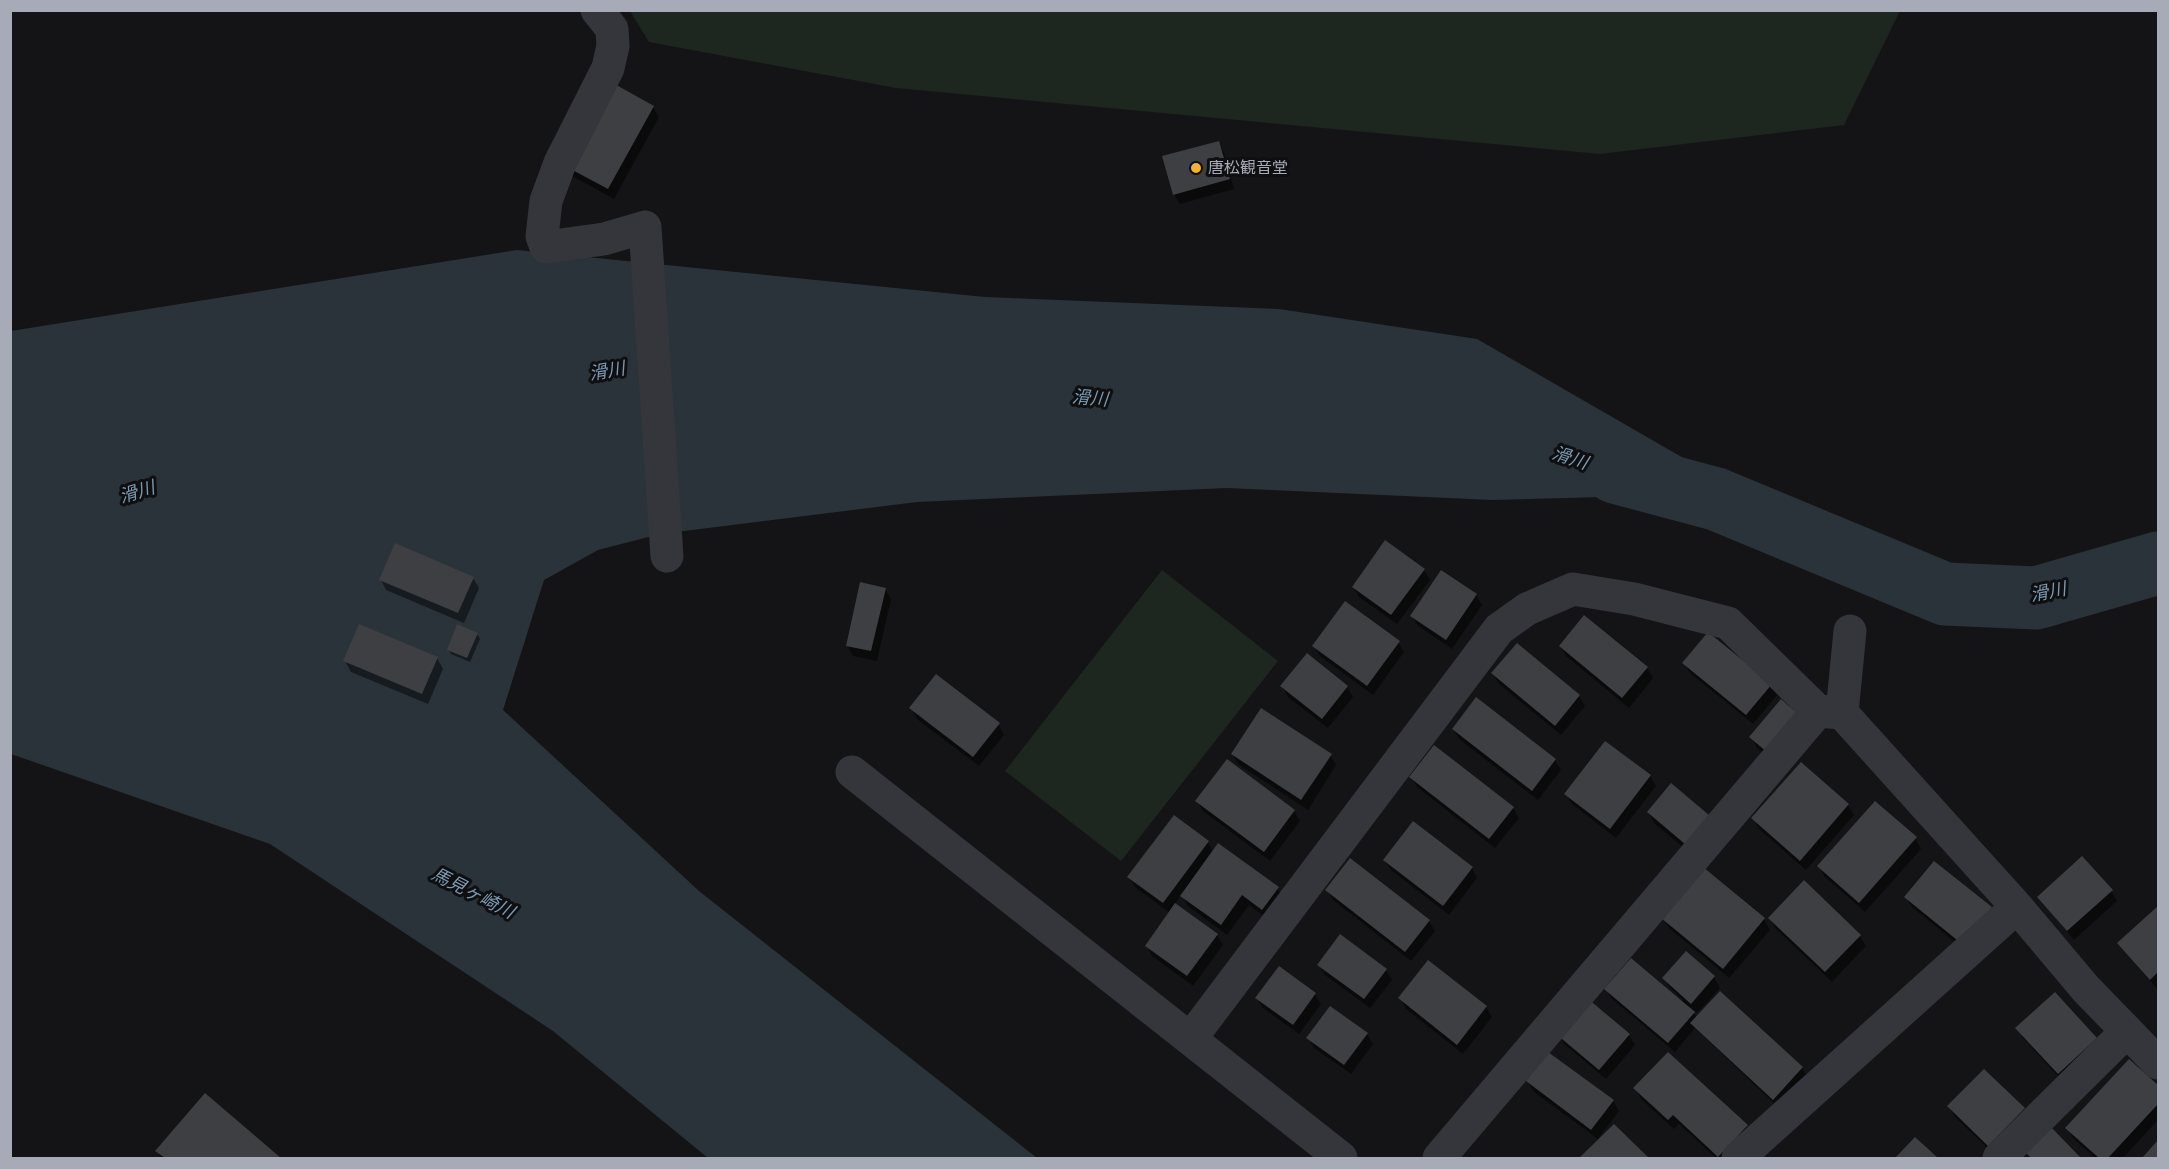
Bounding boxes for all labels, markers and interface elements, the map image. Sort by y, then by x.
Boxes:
place label: 唐松観音堂 [1208,158,1288,178]
marker: 唐松観音堂 [1189,161,1203,175]
water label: 滑川 [587,357,627,385]
water label: 滑川 [1071,386,1109,410]
water label: 滑川 [1550,442,1590,474]
water label: 滑川 [117,476,157,508]
water label: 滑川 [2028,578,2068,606]
water label: 馬見ヶ崎川 [428,863,518,923]

